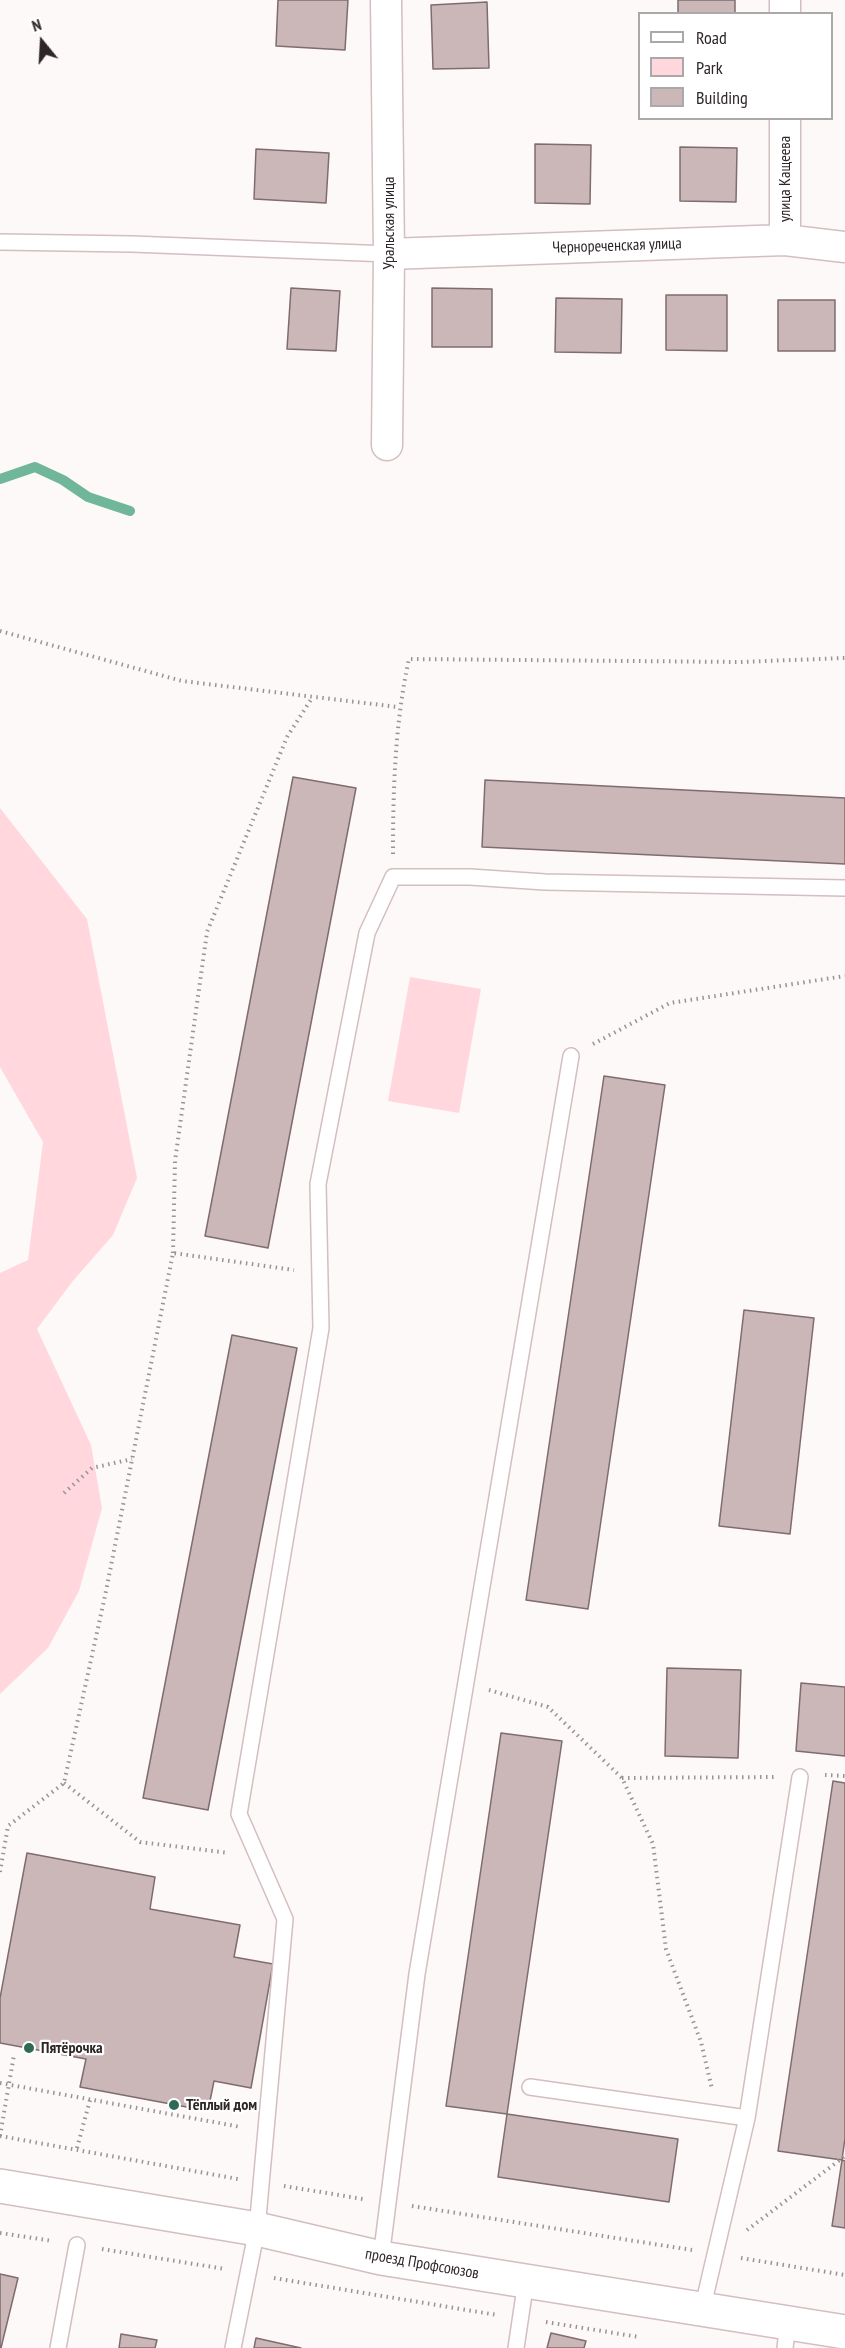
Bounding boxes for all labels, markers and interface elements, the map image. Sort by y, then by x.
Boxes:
north arrow [12,12,72,72]
legend [638,12,833,120]
text: N [29,14,44,36]
text: Road [696,26,727,49]
text: Park [696,56,723,79]
text: Building [696,86,748,109]
street label: улица Кащеева [775,136,795,222]
street label: Уральская улица [379,177,399,269]
street label: Чернореченская улица [552,234,682,258]
place label: Пятёрочка [41,2038,103,2058]
marker: Пятёрочка [22,2041,36,2055]
place label: Тёплый дом [186,2095,257,2115]
marker: Тёплый дом [167,2098,181,2112]
street label: проезд Профсоюзов [364,2245,480,2283]

